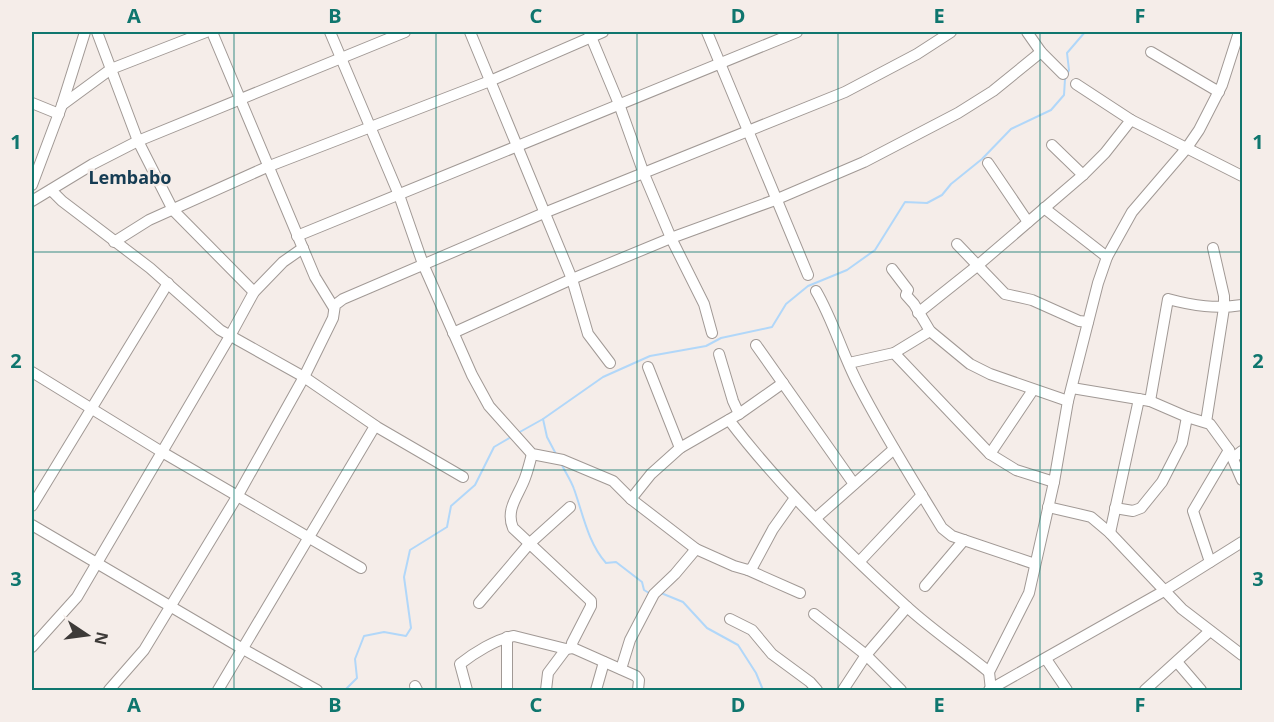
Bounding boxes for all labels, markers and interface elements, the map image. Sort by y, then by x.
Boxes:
text: A [127,2,141,29]
text: B [328,2,342,29]
text: C [530,2,543,29]
text: D [731,2,745,29]
text: E [933,2,945,29]
text: F [1135,2,1145,29]
text: 1 [10,128,22,155]
text: 1 [1252,128,1264,155]
district label: Lembabo [88,165,172,189]
text: 2 [10,347,22,374]
text: 2 [1252,347,1264,374]
text: 3 [10,565,22,592]
text: 3 [1252,565,1264,592]
north arrow [57,605,117,665]
text: N [89,630,114,647]
text: A [127,691,141,718]
text: B [328,691,342,718]
text: C [530,691,543,718]
text: D [731,691,745,718]
text: E [933,691,945,718]
text: F [1135,691,1145,718]

